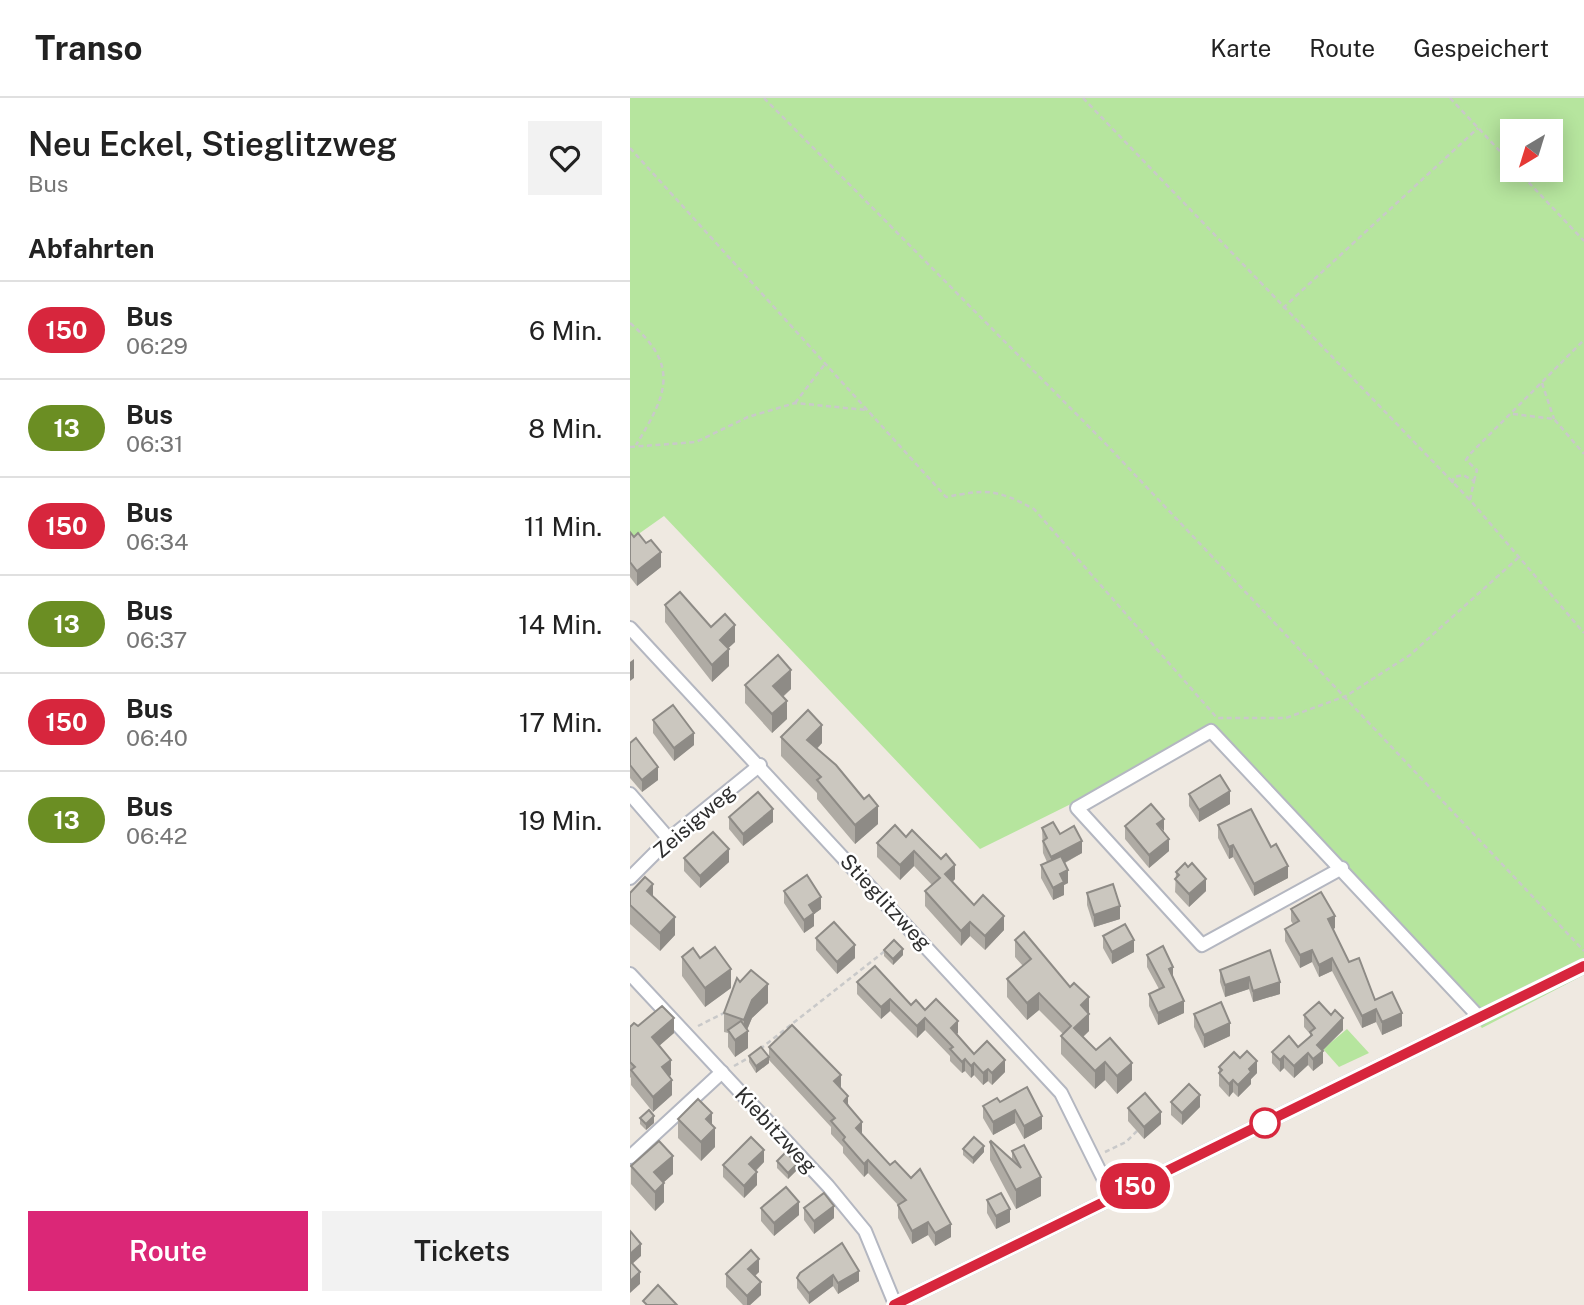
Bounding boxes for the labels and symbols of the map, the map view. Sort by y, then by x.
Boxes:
north arrow [1500,119,1563,182]
street label: Zeisigweg [648,779,740,863]
street label: Stieglitzweg [835,849,937,955]
street label: Kiebitzweg [730,1082,822,1178]
unlabelled marker [1250,1108,1280,1138]
line badge: 150 [1095,1163,1175,1209]

